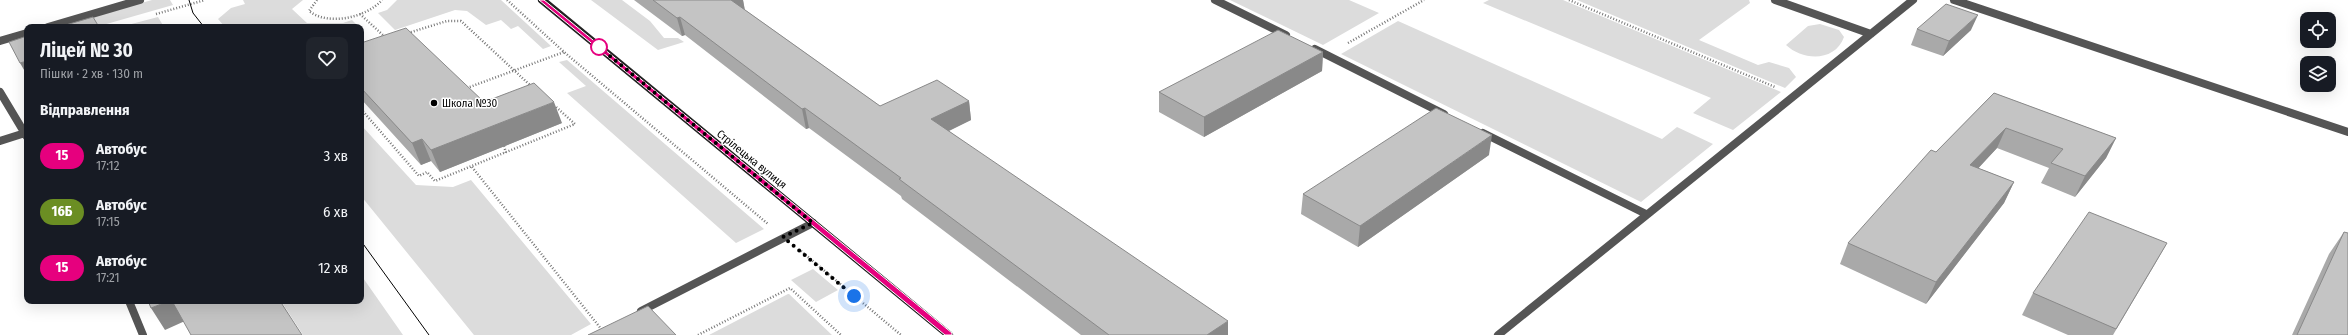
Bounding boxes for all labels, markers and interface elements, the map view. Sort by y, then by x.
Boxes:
map controls [2300,12,2336,92]
button: locate [2300,12,2336,48]
button: heart [306,37,348,79]
unlabelled marker [590,38,608,56]
text: Ліцей № 30 [40,39,133,62]
button: layers [2300,56,2336,92]
text: Пішки · 2 хв · 130 m [40,66,143,81]
place label: Школа №30 [442,97,497,110]
marker: Школа №30 [429,98,439,108]
text: Відправлення [40,101,130,119]
street label: Стрілецька вулиця [714,127,789,192]
text: Автобус [96,140,147,158]
text: 15 [56,147,68,164]
text: 3 хв [324,147,348,165]
text: 17:12 [96,158,119,173]
text: Автобус [96,196,147,214]
text: 16Б [52,203,72,220]
text: 6 хв [323,203,348,221]
text: 17:15 [96,214,120,229]
text: Автобус [96,252,147,270]
text: 15 [56,259,68,276]
text: 12 хв [318,259,348,277]
text: 17:21 [96,270,120,285]
your location [844,286,864,306]

